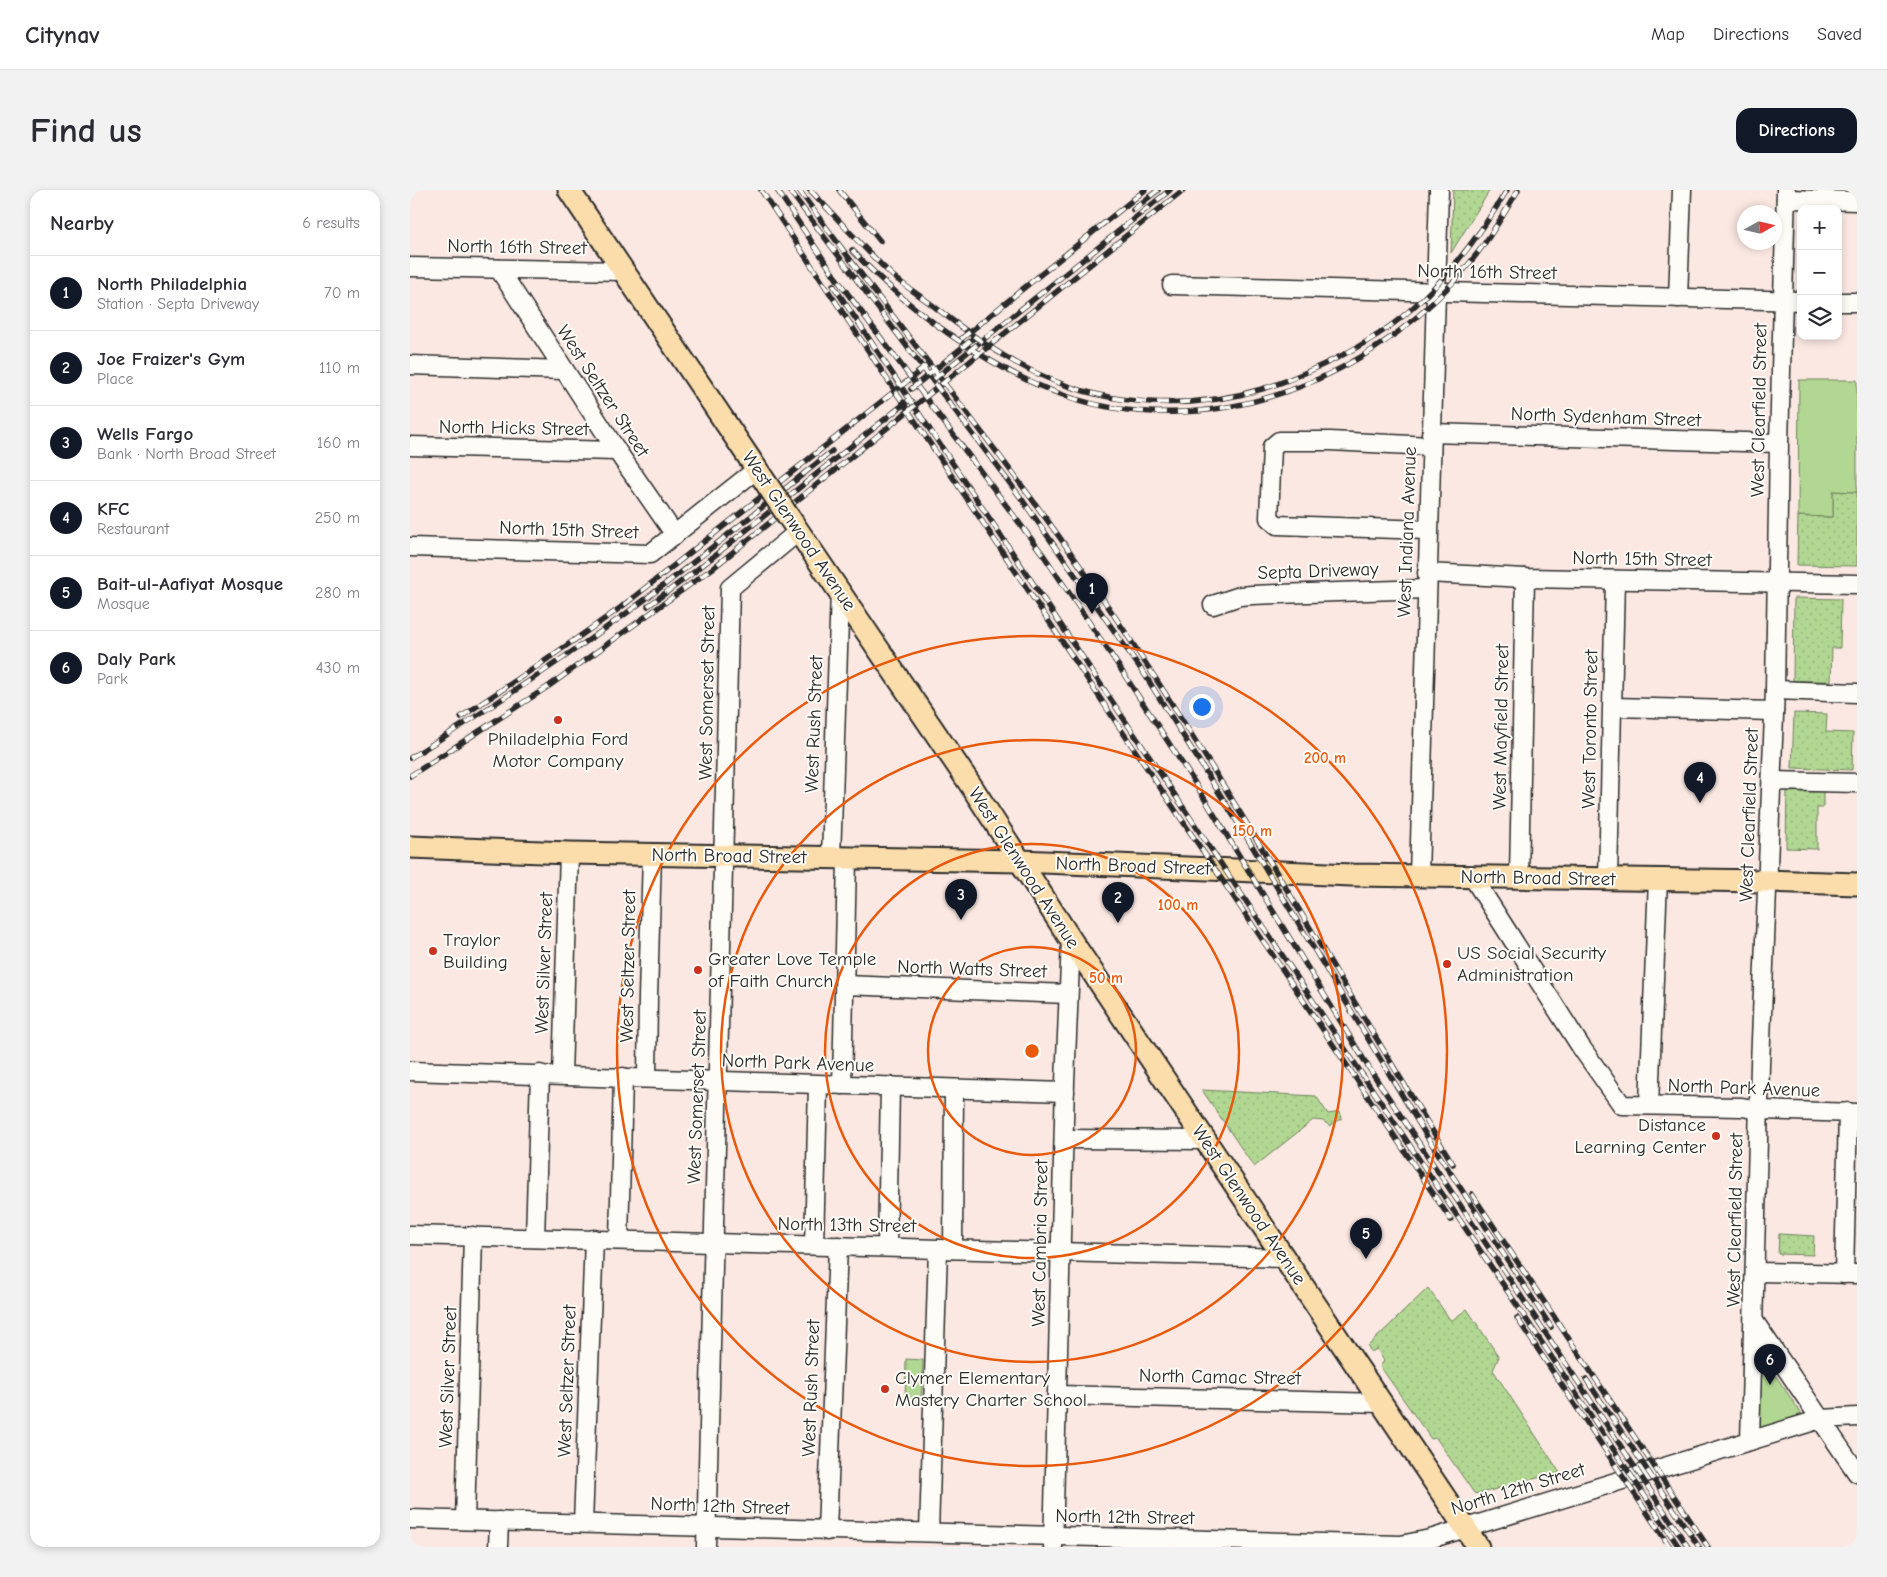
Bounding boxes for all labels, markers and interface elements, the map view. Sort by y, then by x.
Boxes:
text: Citynav [25,21,100,49]
text: Map [1651,24,1685,45]
text: Directions [1713,24,1789,45]
text: Saved [1817,24,1862,45]
button: Directions [1736,108,1857,153]
text: Find us [30,110,142,151]
north arrow [1737,205,1782,250]
map controls [1797,205,1842,340]
button: + [1797,205,1842,250]
text: Nearby [50,211,114,235]
text: 6 results [302,214,360,232]
street label: North 16th Street [447,235,587,259]
button: − [1797,250,1842,295]
street label: North 16th Street [1417,260,1557,284]
text: North Philadelphia [97,273,247,295]
text: 1 [63,284,69,302]
text: 70 m [324,284,360,302]
text: Station · Septa Driveway [97,295,259,313]
button: layers [1797,295,1842,340]
street label: West Seltzer Street [552,321,654,462]
street label: West Clearfield Street [1746,322,1772,497]
text: Joe Fraizer's Gym [97,348,245,370]
text: 2 [62,359,70,377]
text: 110 m [319,359,360,377]
text: Place [97,370,133,388]
street label: North Sydenham Street [1510,403,1702,431]
street label: North Hicks Street [439,416,590,440]
text: Wells Fargo [97,423,193,445]
text: 3 [62,434,70,452]
text: 160 m [317,434,360,452]
text: Bank · North Broad Street [97,445,276,463]
street label: West Indiana Avenue [1393,446,1421,618]
street label: West Glenwood Avenue [737,447,861,615]
text: KFC [97,498,129,520]
text: 4 [62,509,70,527]
text: 250 m [315,509,360,527]
street label: North 15th Street [499,517,640,543]
text: Restaurant [97,520,169,538]
street label: North 15th Street [1572,547,1712,571]
street label: Septa Driveway [1257,558,1379,584]
text: Bait-ul-Aafiyat Mosque [97,573,283,595]
pin: 1 [1076,573,1108,614]
text: 5 [62,584,70,602]
text: 280 m [315,584,360,602]
text: Mosque [97,595,150,613]
street label: West Somerset Street [694,605,720,780]
street label: West Mayfield Street [1489,643,1513,810]
text: Daly Park [97,648,176,670]
street label: West Toronto Street [1578,649,1602,809]
street label: West Rush Street [801,654,827,793]
text: 6 [62,659,70,677]
text: 430 m [316,659,360,677]
text: Park [97,670,128,688]
your location [1189,694,1215,720]
marker: Philadelphia Ford Motor Company [552,714,564,726]
street label: West Clearfield Street [1735,727,1763,903]
place label: Philadelphia Ford Motor Company [488,728,628,772]
text: 200 m [1304,749,1346,767]
pin: 4 [1684,762,1716,803]
street label: West Glenwood Avenue [964,783,1084,953]
text: 150 m [1232,822,1272,840]
street label: North Broad Street [651,844,807,868]
street label: North Broad Street [1055,852,1211,880]
street label: North Broad Street [1460,866,1616,890]
pin: 3 [945,879,977,920]
pin: 2 [1102,882,1134,923]
street label: West Seltzer Street [616,889,640,1043]
street label: West Silver Street [531,891,557,1034]
text: 100 m [1158,896,1198,914]
place label: Traylor Building [443,929,508,973]
place label: US Social Security Administration [1457,942,1606,986]
marker: Traylor Building [427,945,439,957]
place label: Greater Love Temple of Faith Church [708,948,876,992]
street label: North Watts Street [897,955,1048,983]
marker: US Social Security Administration [1441,958,1453,970]
marker: Greater Love Temple of Faith Church [692,964,704,976]
text: 50 m [1089,969,1123,987]
street label: West Somerset Street [683,1009,711,1185]
centre of rings [1023,1042,1041,1060]
street label: North Park Avenue [721,1049,875,1077]
street label: North Park Avenue [1667,1074,1821,1102]
place label: Distance Learning Center [1575,1114,1706,1158]
street label: West Glenwood Avenue [1187,1121,1311,1289]
marker: Distance Learning Center [1710,1130,1722,1142]
street label: West Clearfield Street [1722,1132,1748,1307]
street label: West Cambria Street [1028,1159,1052,1327]
street label: North 13th Street [777,1213,917,1237]
pin: 5 [1350,1218,1382,1259]
street label: West Seltzer Street [553,1304,581,1458]
street label: West Silver Street [435,1305,461,1448]
street label: West Rush Street [798,1318,824,1457]
pin: 6 [1754,1344,1786,1385]
street label: North Camac Street [1139,1365,1302,1389]
place label: Clymer Elementary Mastery Charter School [895,1367,1087,1411]
marker: Clymer Elementary Mastery Charter School [879,1383,891,1395]
street label: North 12th Street [1448,1458,1588,1520]
street label: North 12th Street [650,1493,790,1519]
street label: North 12th Street [1055,1505,1195,1529]

